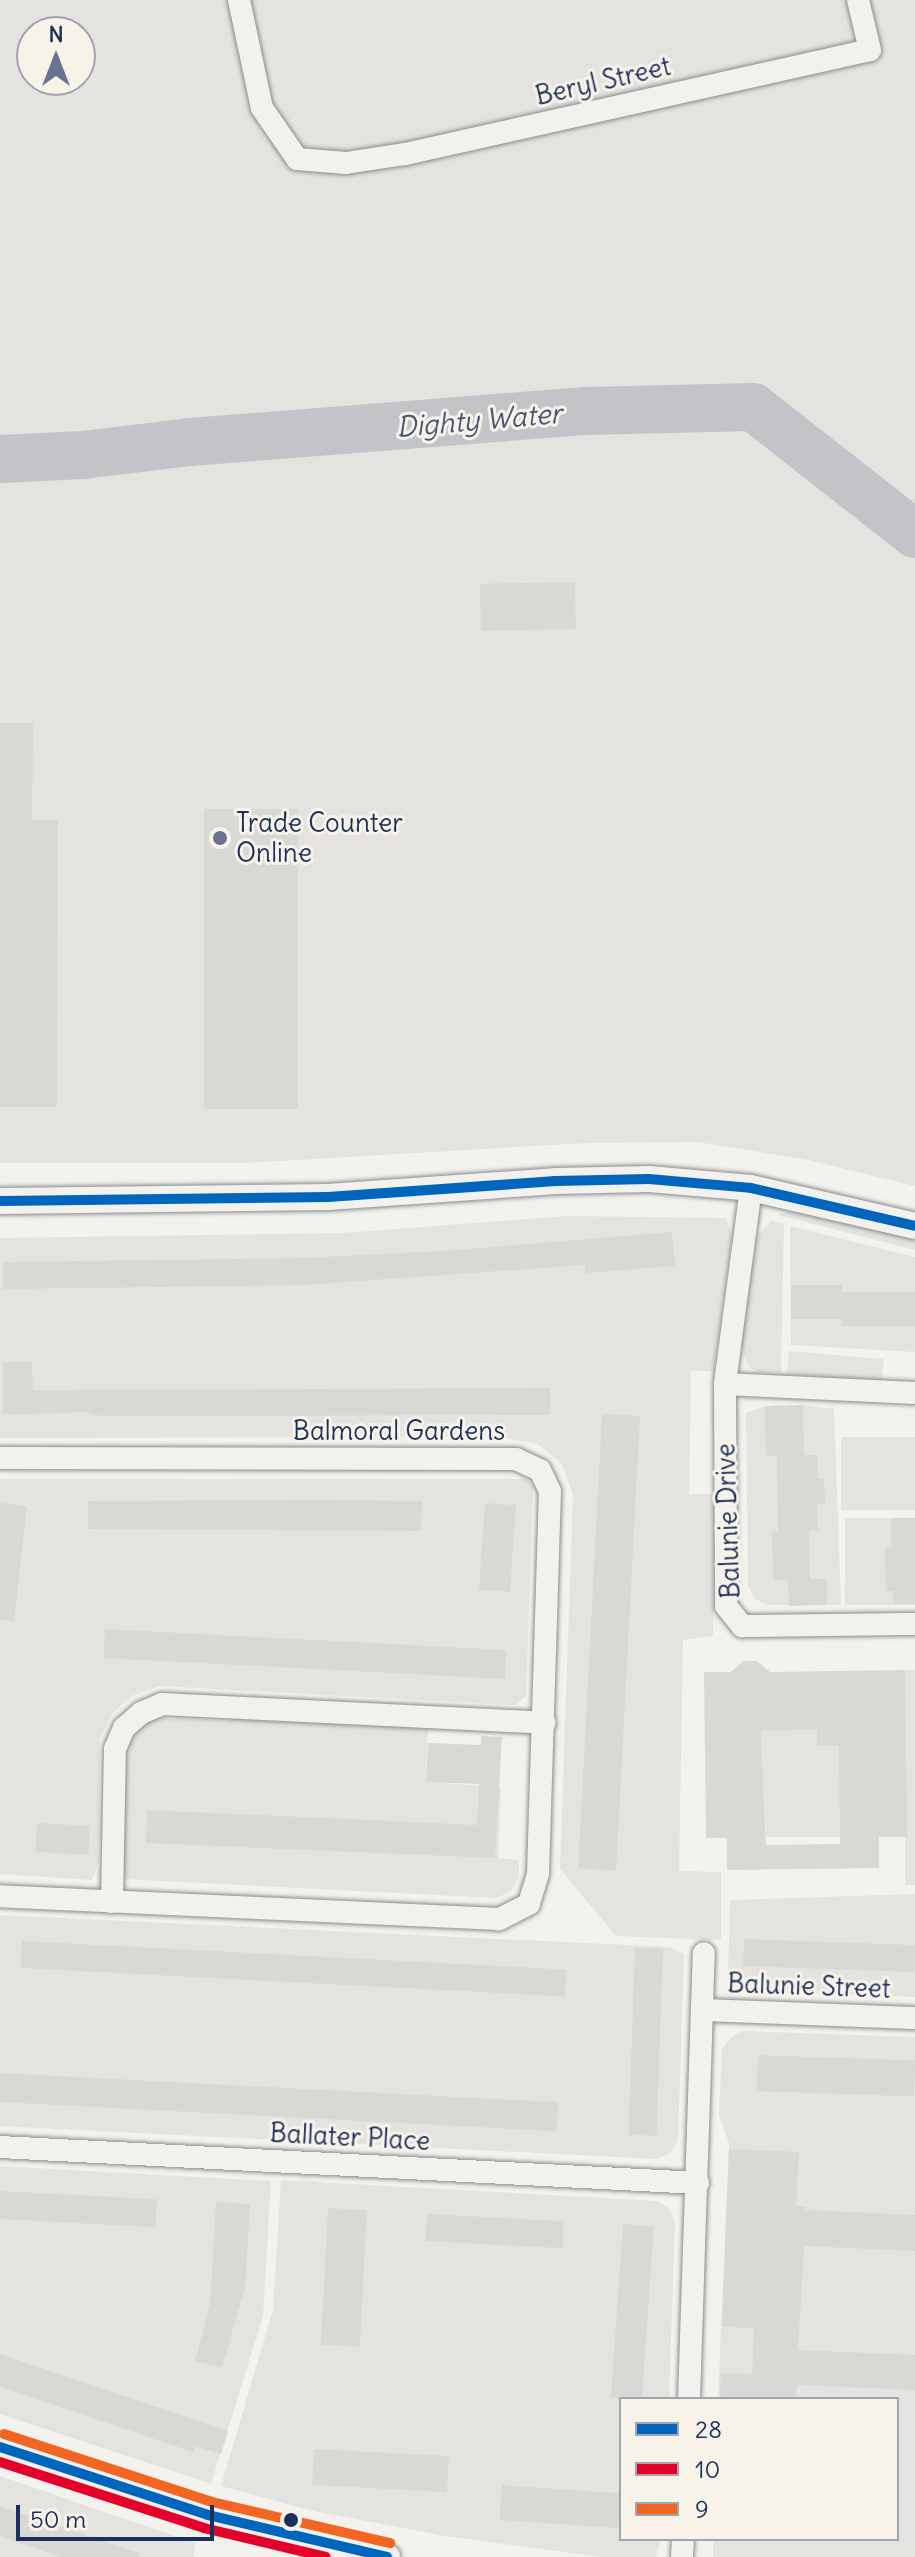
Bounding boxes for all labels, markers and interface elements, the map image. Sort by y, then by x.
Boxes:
north arrow [16,16,96,96]
text: N [48,20,64,48]
street label: Beryl Street [532,50,674,112]
water label: Dighty Water [395,396,563,444]
place label: Trade Counter Online [236,807,403,868]
marker: Trade Counter Online [211,829,229,847]
street label: Balmoral Gardens [293,1415,505,1447]
street label: Balunie Drive [710,1443,746,1599]
street label: Balunie Street [727,1968,891,2004]
street label: Ballater Place [269,2117,431,2157]
legend [619,2397,899,2541]
text: 28 [695,2414,722,2444]
text: 10 [695,2454,720,2484]
scale bar [20,2489,218,2539]
text: 9 [695,2494,709,2524]
text: 50 m [30,2504,86,2534]
unlabelled marker [283,2512,299,2528]

